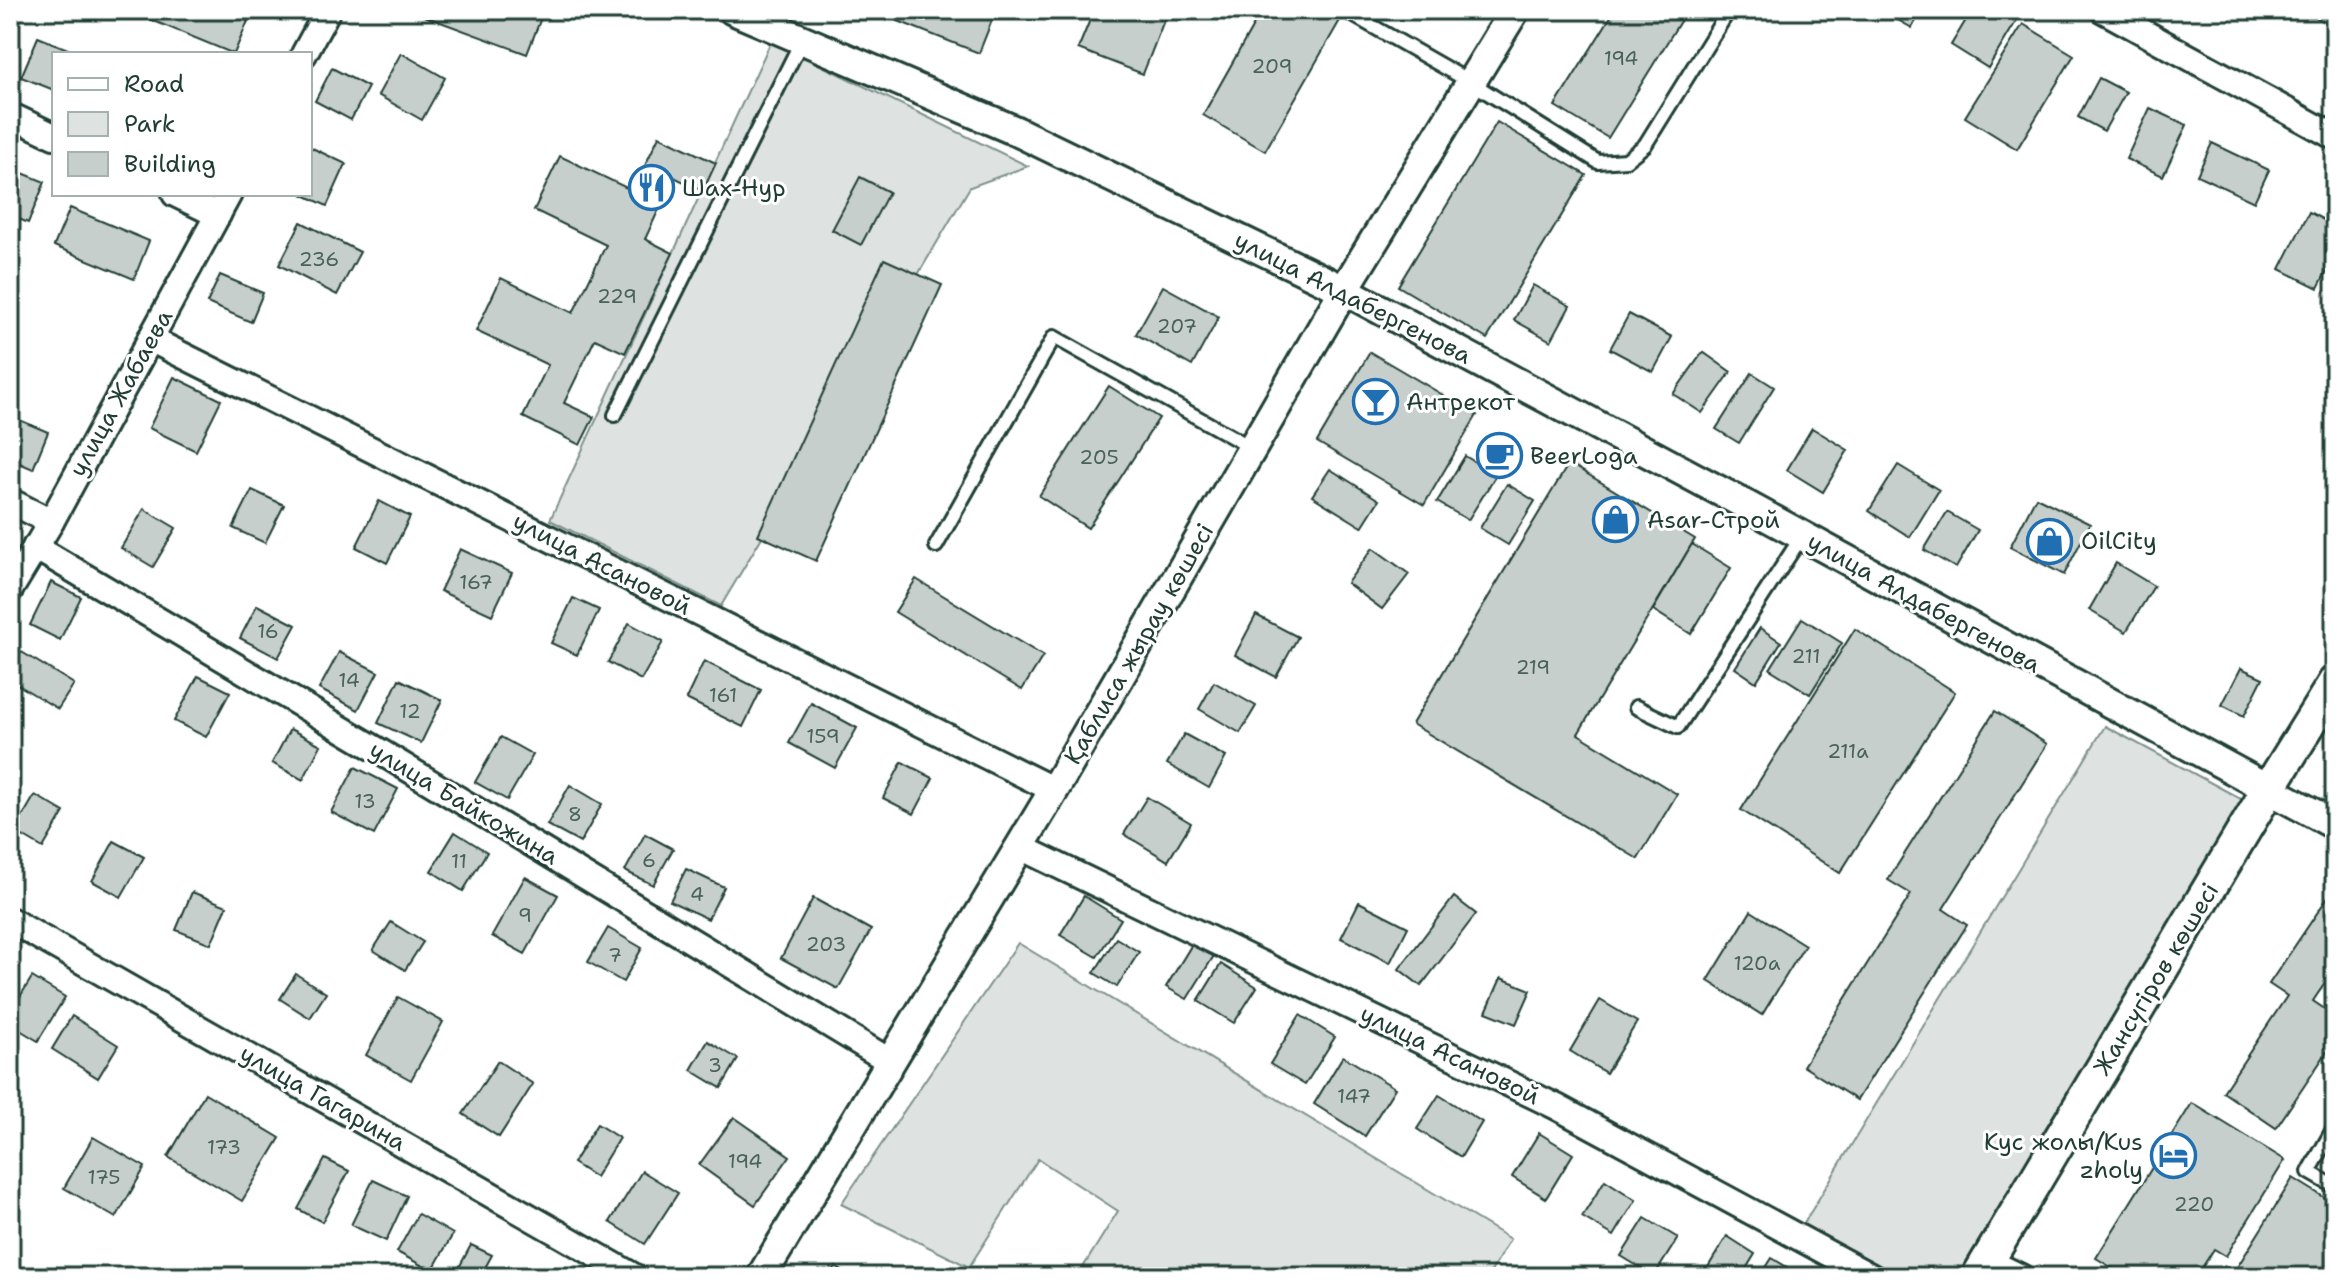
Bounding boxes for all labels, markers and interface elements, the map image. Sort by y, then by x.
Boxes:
house number: 194 [1604,45,1638,71]
legend [52,52,312,196]
house number: 209 [1252,53,1292,79]
text: Road [124,68,184,100]
text: Park [124,108,176,140]
text: Building [124,148,216,180]
restaurant icon: Шах-Нур [627,164,675,212]
place label: Шах-Нур [682,172,786,204]
street label: улица Алдабергенова [1229,224,1477,372]
house number: 236 [299,246,339,272]
house number: 229 [597,283,637,309]
street label: улица Жабаева [62,304,180,482]
house number: 207 [1157,313,1197,339]
bar icon: Антрекот [1351,378,1399,426]
place label: Антрекот [1406,386,1516,418]
cafe icon: BeerLoga [1475,432,1523,480]
place label: BeerLoga [1530,440,1638,472]
house number: 205 [1079,444,1119,470]
shop icon: Asar-Строй [1592,496,1640,544]
place label: Asar-Строй [1647,504,1780,536]
street label: улица Асановой [507,505,697,623]
shop icon: OilCity [2026,517,2074,565]
street label: Қаблиса жырау көшесі [1057,518,1221,770]
street label: улица Алдабергенова [1802,525,2046,681]
place label: OilCity [2081,525,2157,557]
house number: 167 [459,569,493,595]
house number: 16 [257,618,279,644]
house number: 211 [1791,643,1821,669]
house number: 219 [1516,654,1550,680]
house number: 14 [338,667,360,693]
house number: 161 [709,682,737,708]
house number: 12 [399,698,421,724]
house number: 159 [806,723,840,749]
street label: улица Байкожина [363,734,565,872]
house number: 211а [1827,738,1869,764]
house number: 13 [354,788,376,814]
house number: 8 [568,801,582,827]
house number: 6 [642,847,656,873]
house number: 11 [451,848,467,874]
street label: Жансүгіров көшесі [2086,877,2226,1081]
house number: 4 [690,881,704,907]
house number: 9 [518,902,532,928]
house number: 203 [806,931,846,957]
house number: 7 [608,942,622,968]
house number: 120а [1733,950,1781,976]
street label: улица Асановой [1355,998,1545,1112]
street label: улица Гагарина [234,1037,412,1159]
house number: 3 [708,1052,722,1078]
house number: 147 [1337,1083,1371,1109]
place label: Кус жолы/Kus zholy [1984,1126,2143,1186]
hotel icon: Кус жолы/Kus zholy [2150,1132,2198,1180]
house number: 173 [207,1134,241,1160]
house number: 194 [728,1148,762,1174]
house number: 175 [88,1164,120,1190]
house number: 220 [2174,1191,2214,1217]

